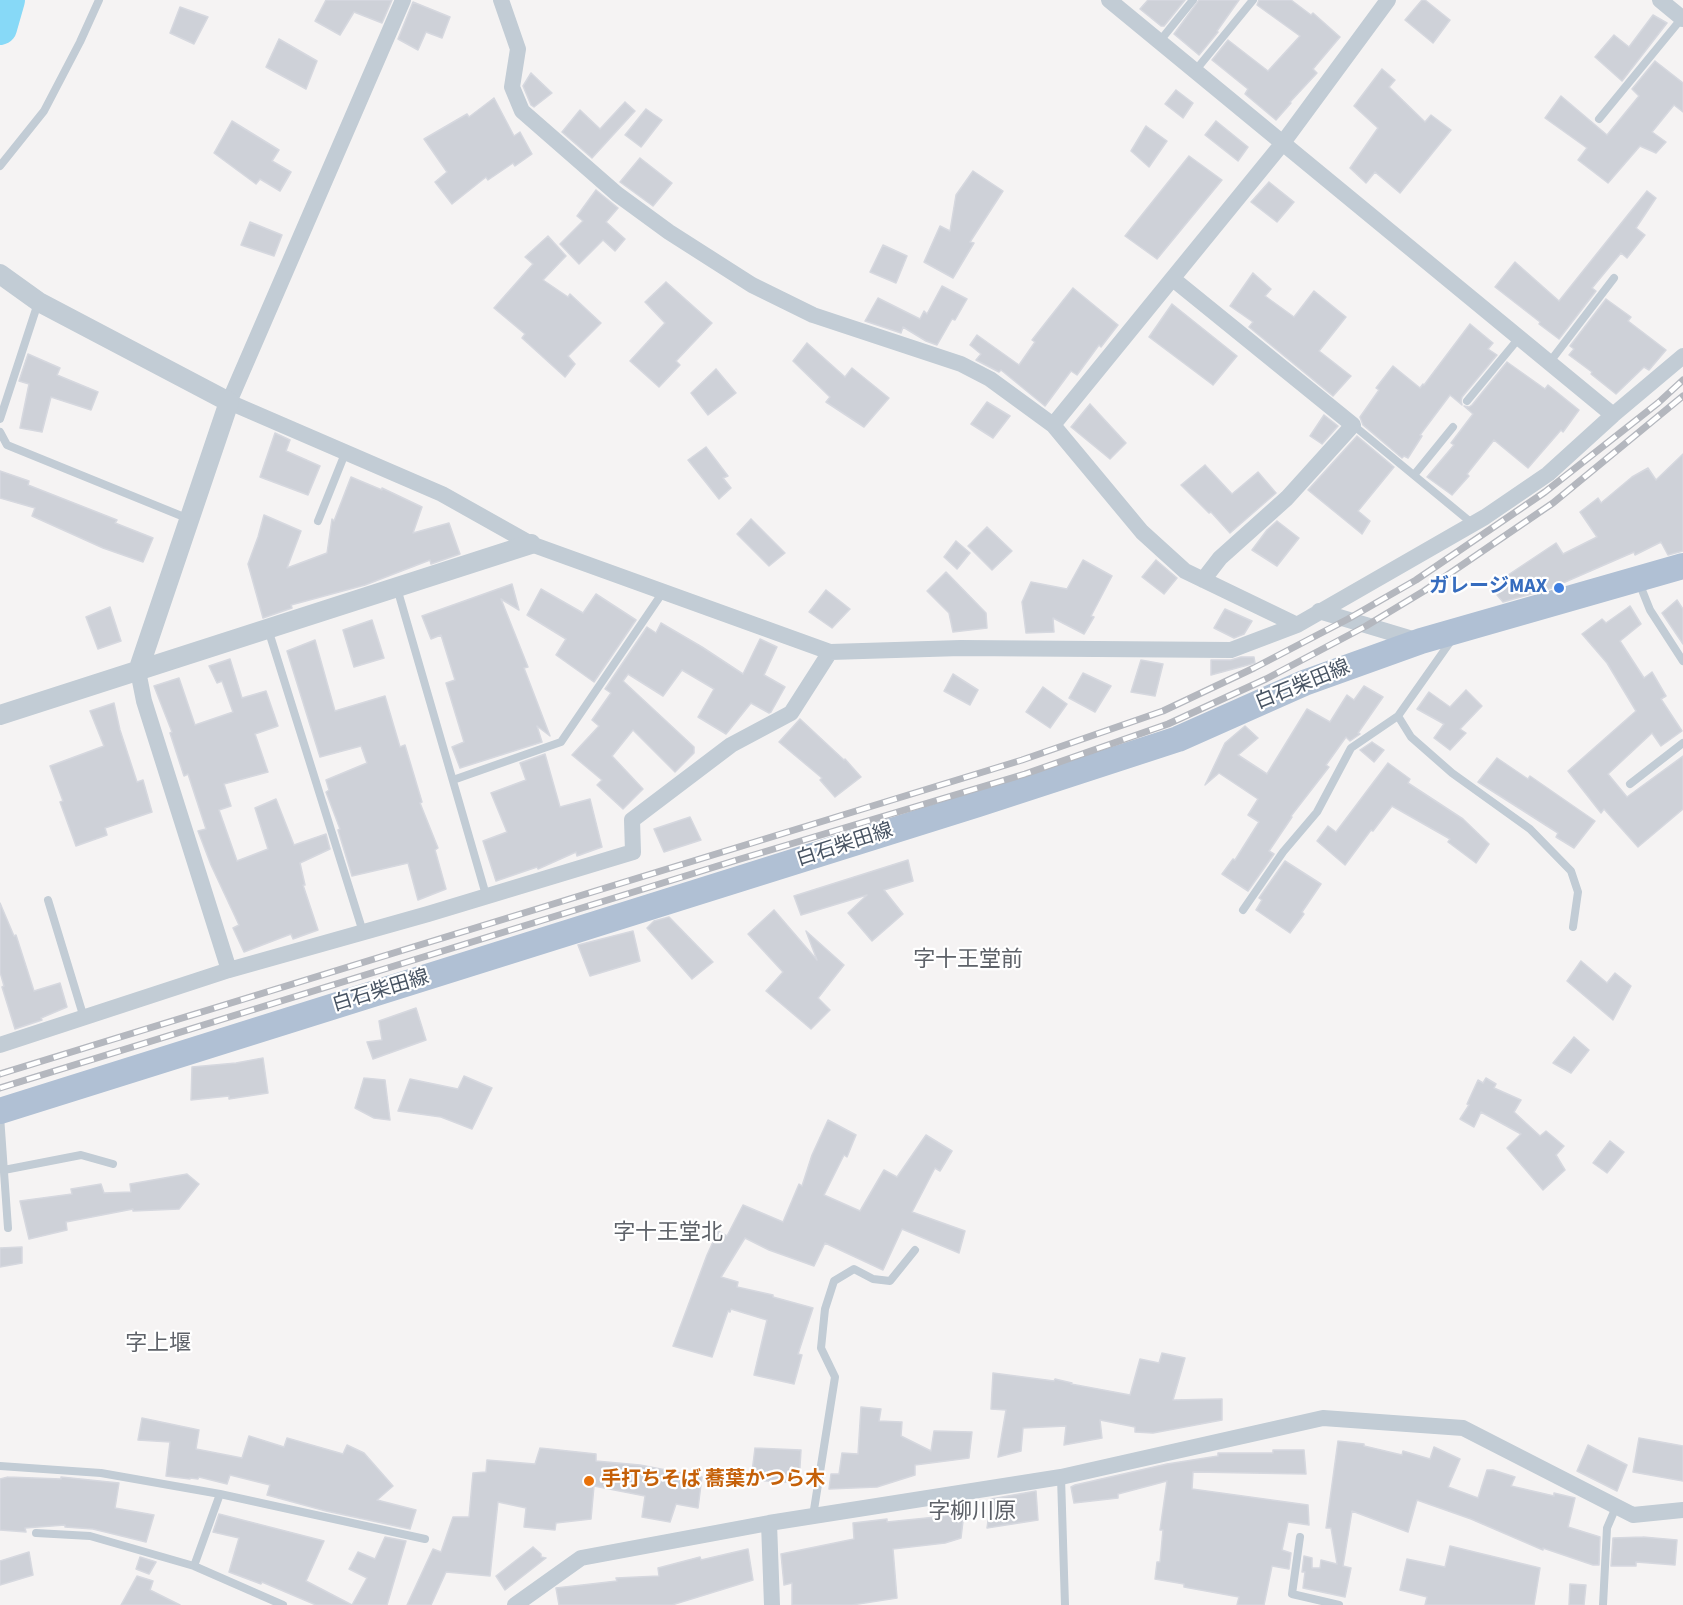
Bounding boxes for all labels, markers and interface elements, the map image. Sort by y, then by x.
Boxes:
place label: ガレージMAX [1429,576,1547,600]
marker: ガレージMAX [1552,581,1566,595]
street label: 白石柴田線 [1252,656,1354,716]
street label: 白石柴田線 [794,819,896,873]
district label: 字十王堂前 [913,948,1023,974]
street label: 白石柴田線 [330,966,432,1018]
district label: 字十王堂北 [613,1221,723,1247]
district label: 字上堰 [125,1332,191,1358]
place label: 手打ちそば 蕎葉かつら木 [601,1469,825,1493]
marker: 手打ちそば 蕎葉かつら木 [582,1474,596,1488]
district label: 字柳川原 [928,1500,1016,1526]

